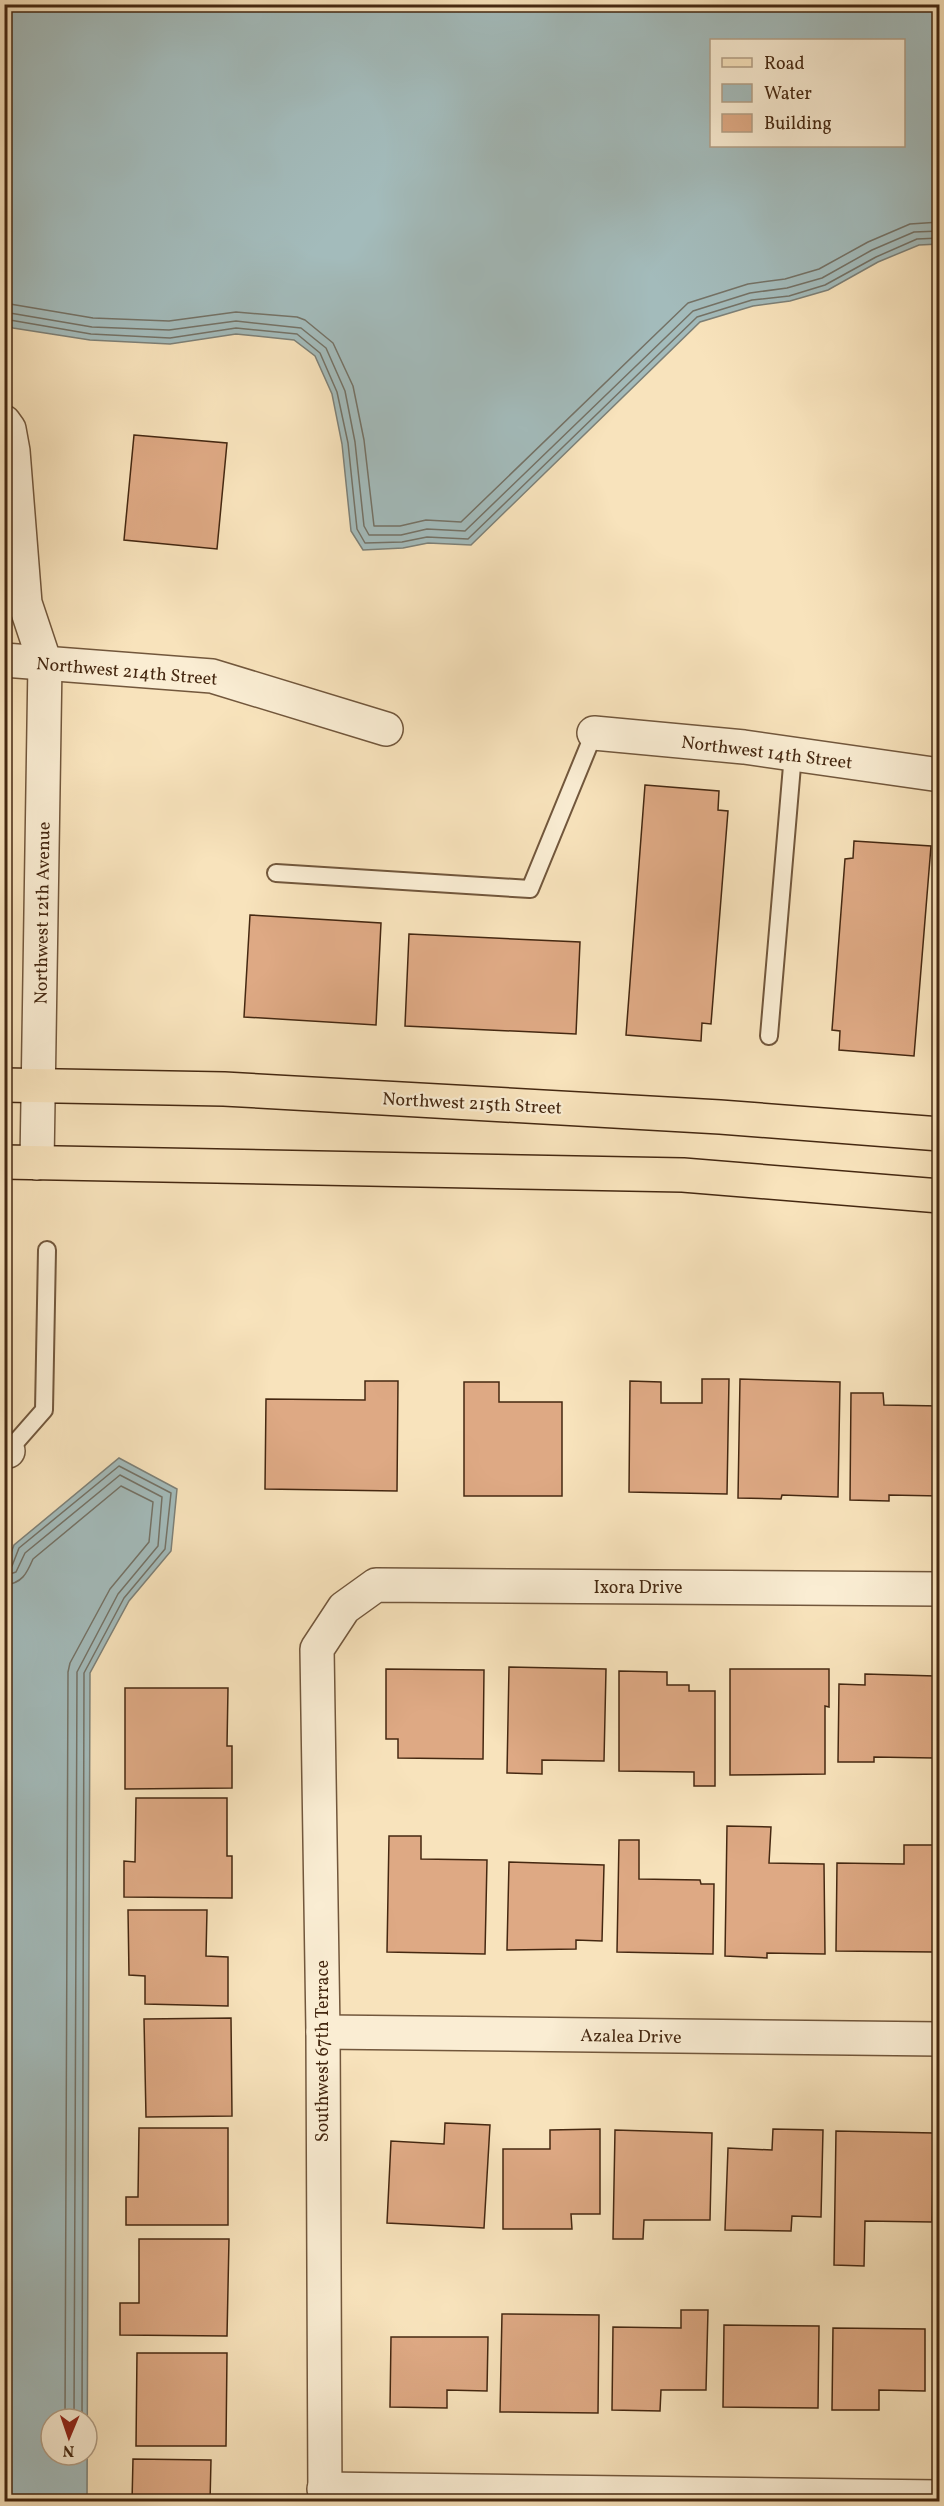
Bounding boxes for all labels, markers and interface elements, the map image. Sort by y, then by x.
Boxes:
legend [710,39,905,147]
text: Road [764,52,805,77]
text: Water [764,82,812,107]
text: Building [764,112,832,137]
street label: Northwest 214th Street [35,652,219,693]
street label: Northwest 14th Street [680,731,854,776]
street label: Northwest 12th Avenue [29,821,58,1005]
street label: Northwest 215th Street [381,1087,562,1122]
street label: Ixora Drive [593,1576,683,1601]
street label: Southwest 67th Terrace [311,1960,336,2142]
street label: Azalea Drive [580,2024,682,2051]
north arrow [39,2407,99,2467]
text: N [62,2439,75,2461]

